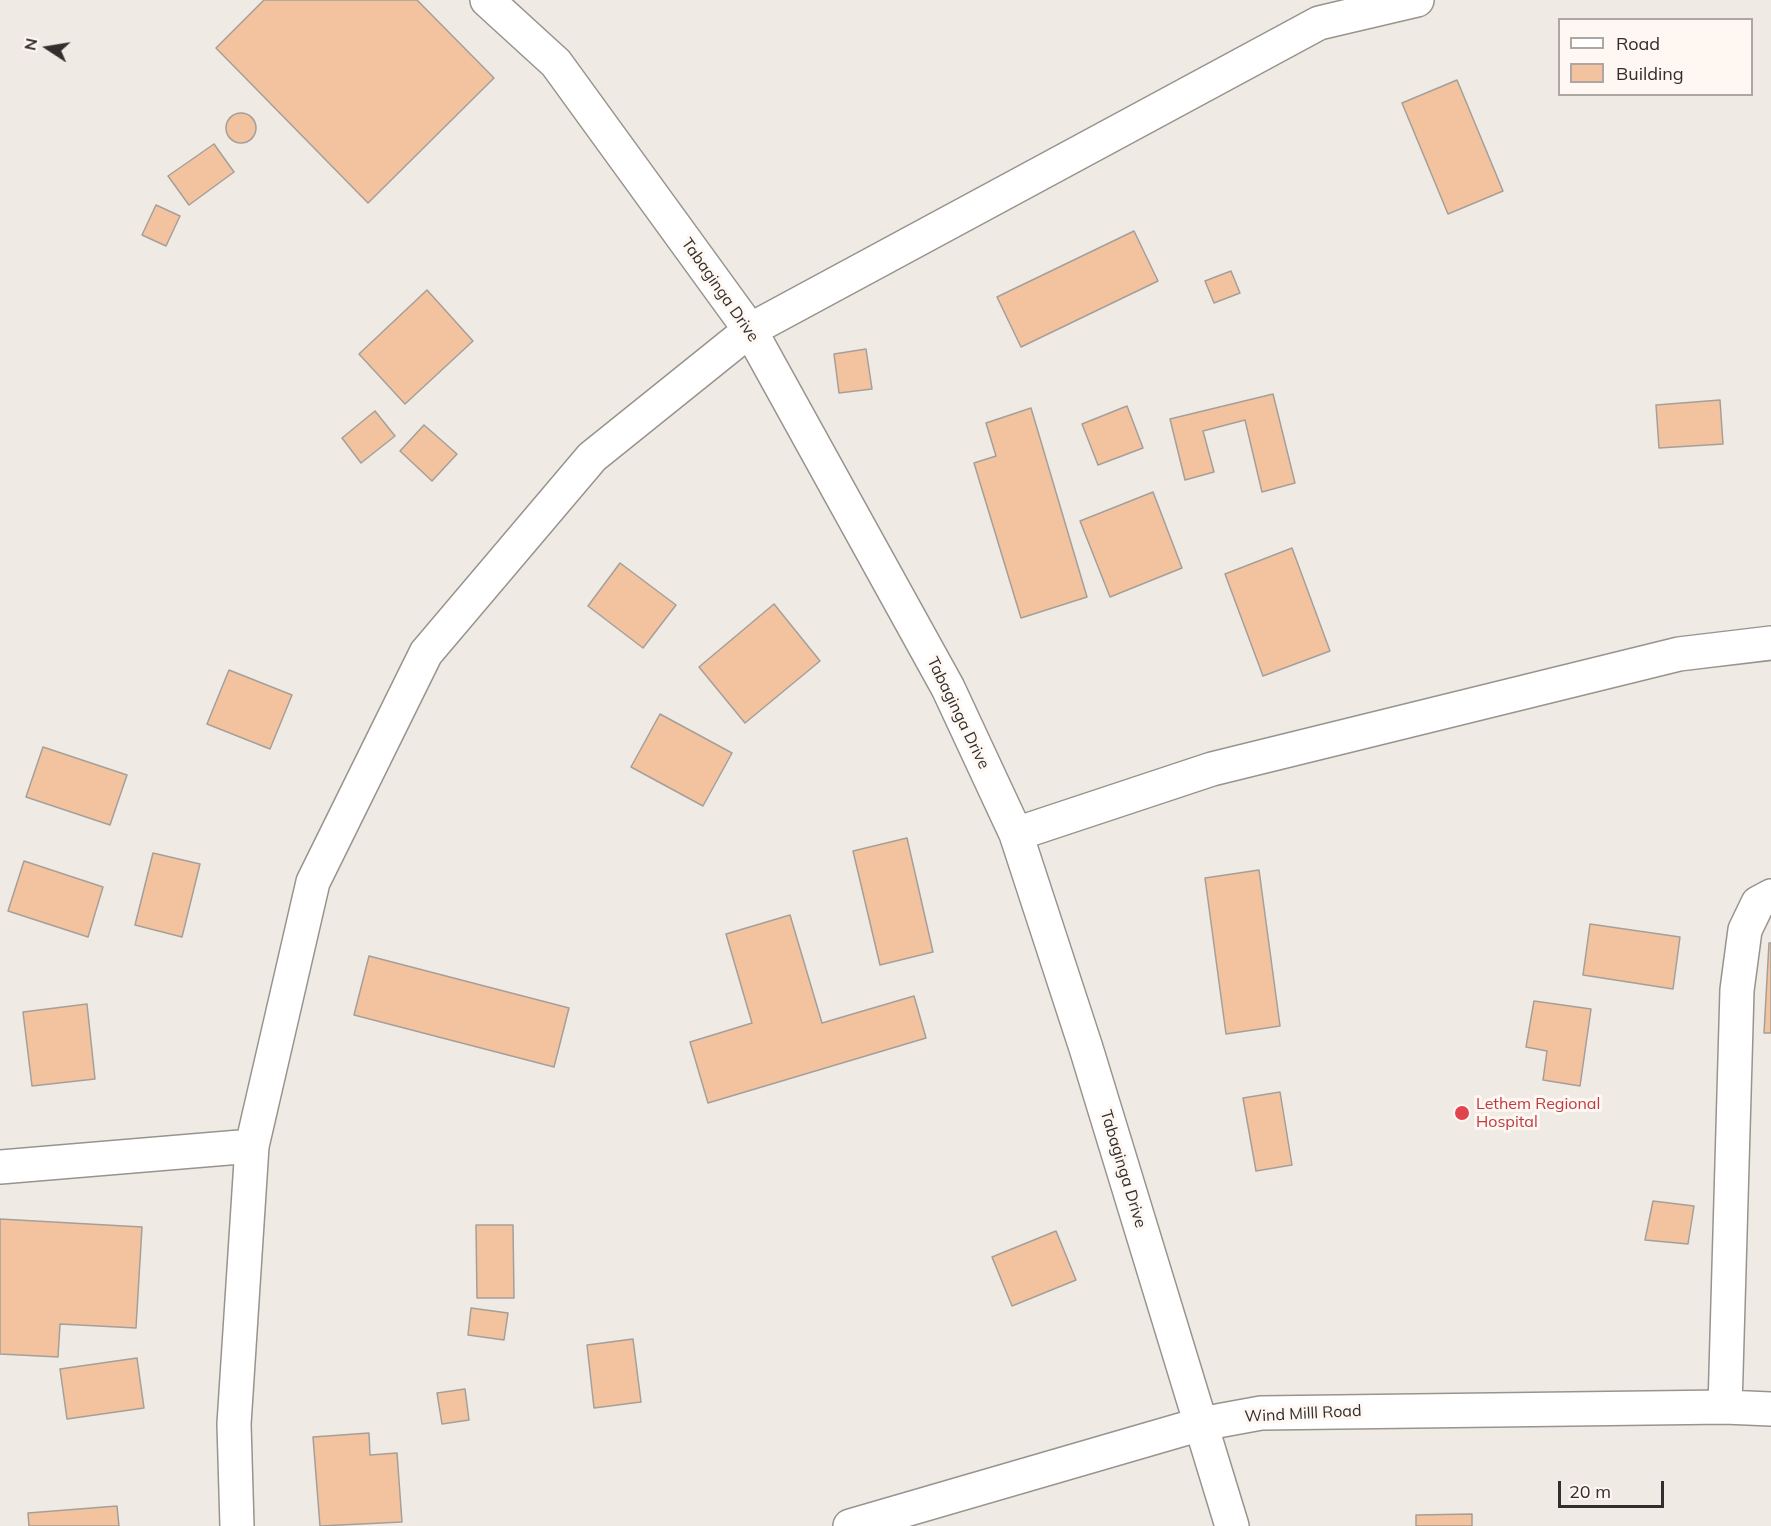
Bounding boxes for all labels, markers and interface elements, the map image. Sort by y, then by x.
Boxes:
north arrow [18,18,78,78]
legend [1558,18,1753,96]
text: Road [1616,32,1660,55]
text: N [19,36,41,52]
text: Building [1616,62,1684,85]
street label: Tabaginga Drive [677,234,763,346]
street label: Tabaginga Drive [923,654,993,772]
place label: Lethem Regional Hospital [1476,1094,1600,1132]
marker: Lethem Regional Hospital [1453,1104,1471,1122]
street label: Tabaginga Drive [1096,1108,1150,1230]
street label: Wind Milll Road [1244,1401,1362,1427]
scale bar [1561,1469,1668,1507]
text: 20 m [1569,1480,1611,1503]

